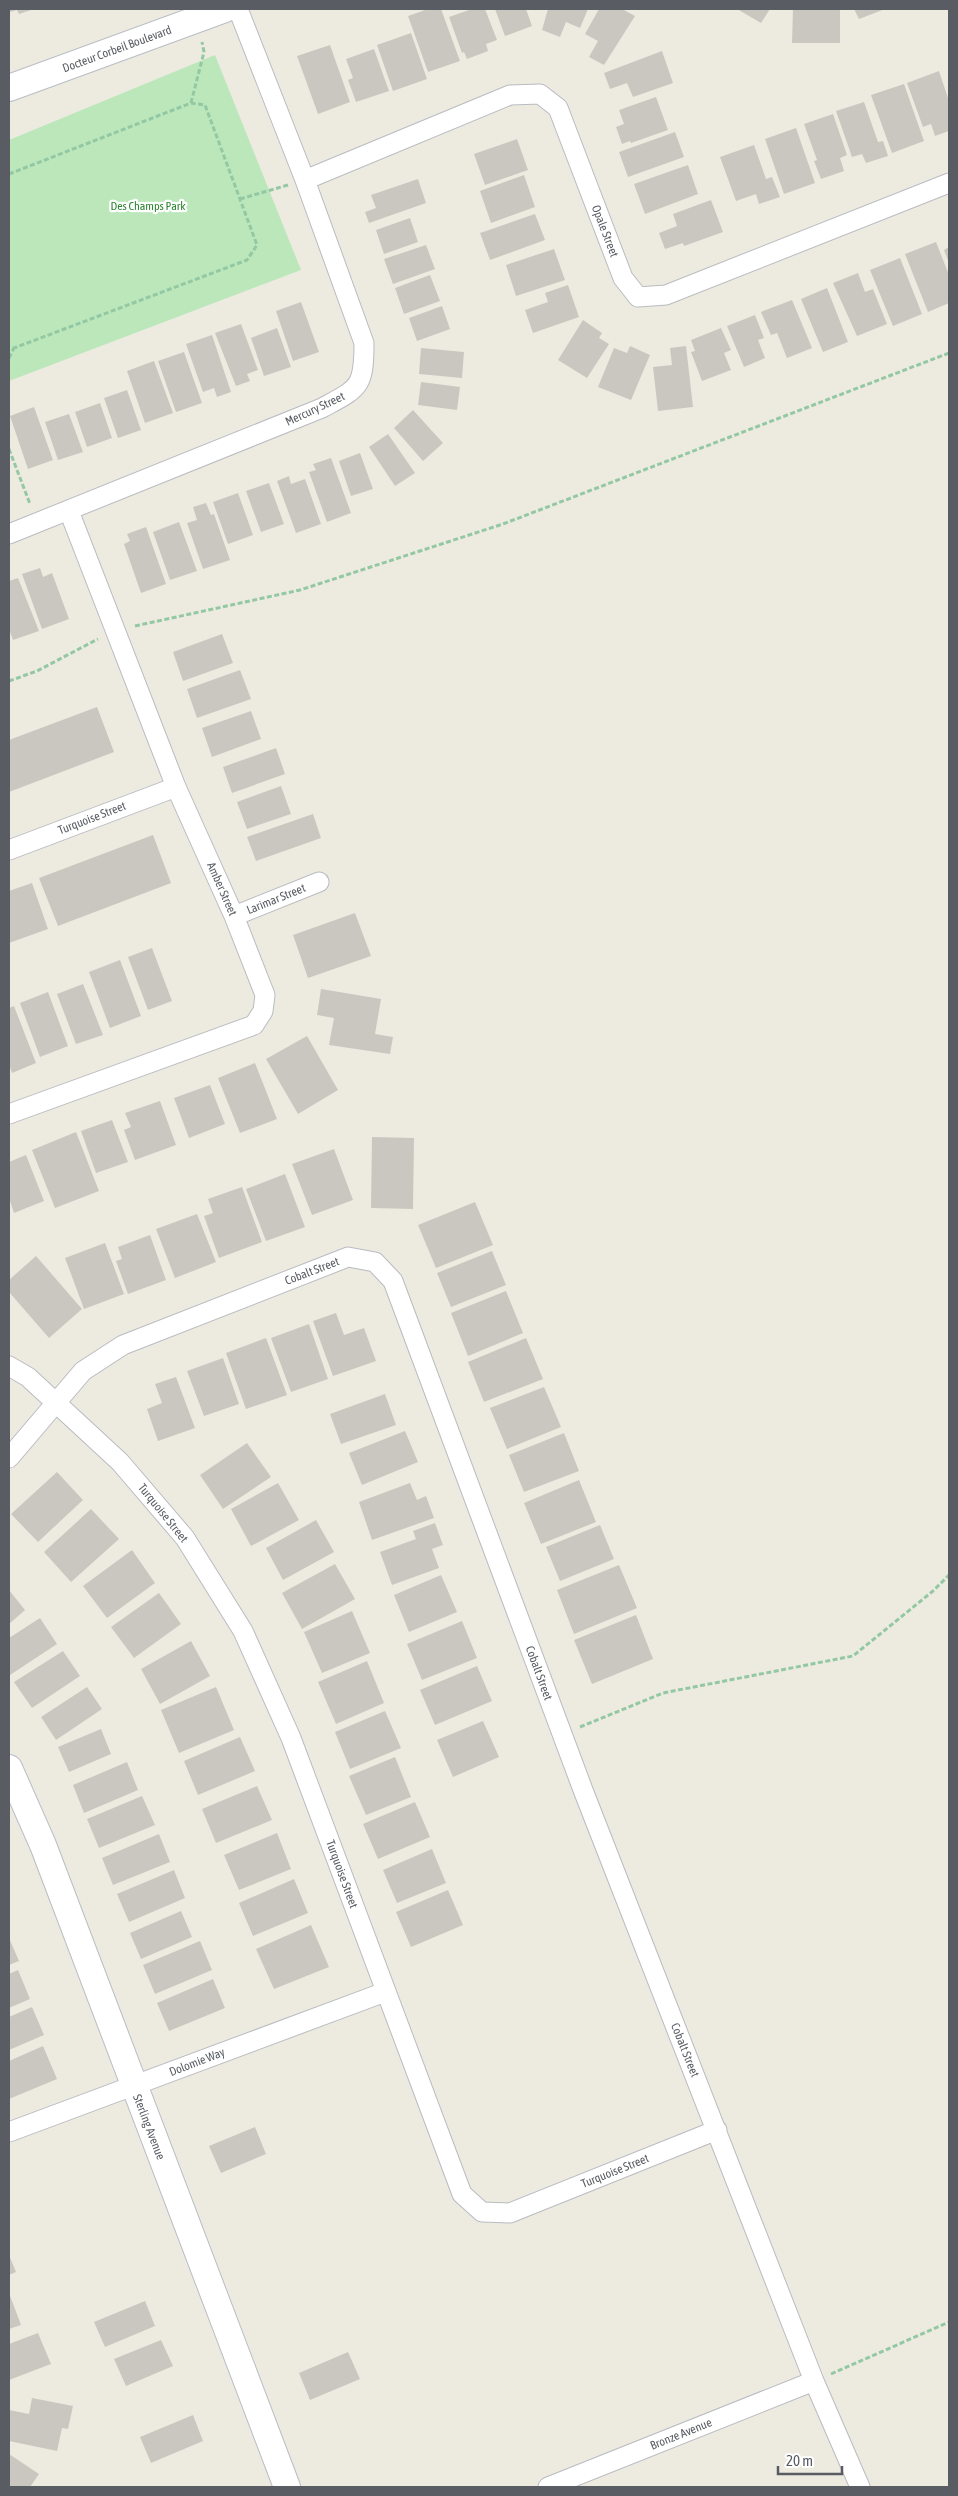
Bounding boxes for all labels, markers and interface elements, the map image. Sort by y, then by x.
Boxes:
street label: Docteur Corbeil Boulevard [61,23,173,75]
park label: Des Champs Park [110,199,186,213]
street label: Opale Street [589,203,622,260]
street label: Mercury Street [283,389,347,429]
street label: Turquoise Street [56,798,128,837]
street label: Amber Street [204,860,240,918]
street label: Larimar Street [245,881,308,917]
street label: Cobalt Street [283,1254,342,1288]
street label: Turquoise Street [135,1481,191,1546]
street label: Cobalt Street [523,1644,555,1703]
street label: Turquoise Street [323,1838,361,1911]
street label: Cobalt Street [668,2021,702,2080]
street label: Dolomie Way [167,2045,227,2079]
street label: Sterling Avenue [130,2092,168,2162]
street label: Turquoise Street [579,2151,651,2191]
street label: Bronze Avenue [648,2415,714,2453]
scale bar [778,2444,842,2476]
text: 20 m [786,2452,813,2469]

